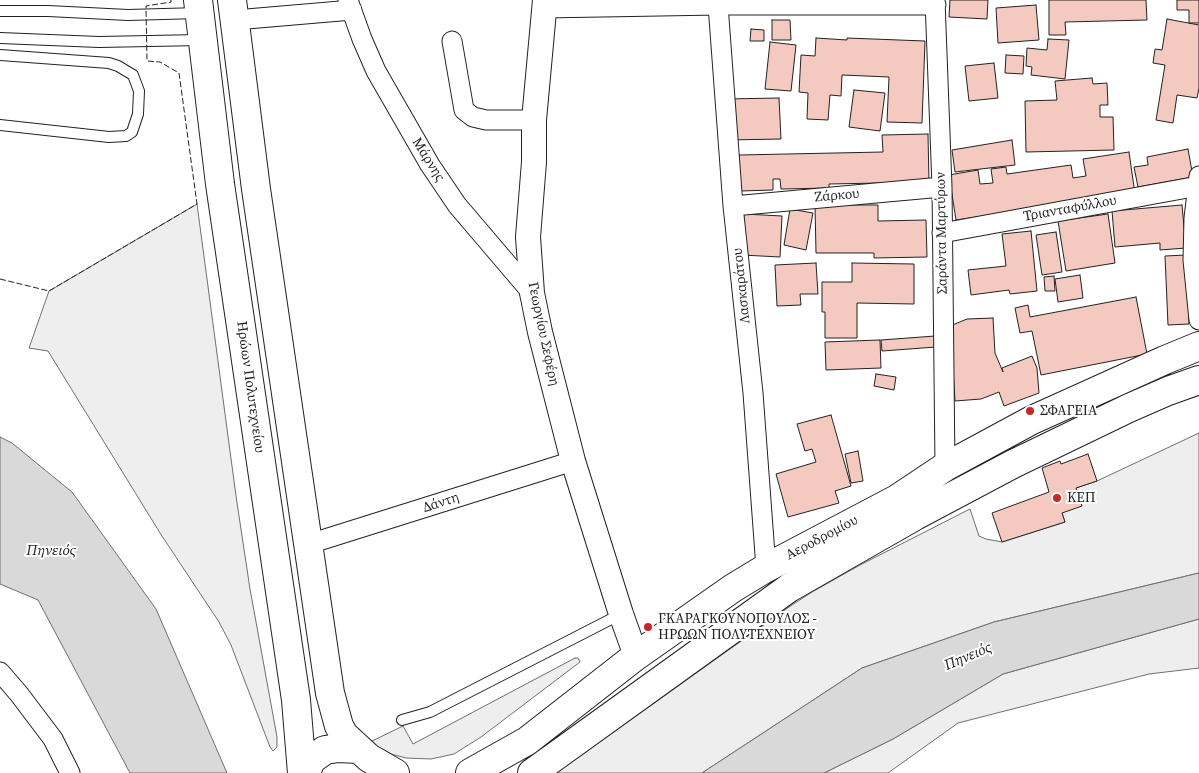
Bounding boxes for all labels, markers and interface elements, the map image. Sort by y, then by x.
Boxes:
street label: Μάρνης [408,135,448,185]
street label: Σαράντα Μαρτύρων [933,172,951,294]
street label: Ζάρκου [814,186,860,206]
street label: Τριανταφύλλου [1022,193,1118,225]
street label: Λασκαράτου [730,247,754,325]
street label: Γεωργίου Σεφέρη [524,280,562,388]
street label: Ηρώων Πολυτεχνείου [232,320,268,454]
place label: ΣΦΑΓΕΙΑ [1040,403,1097,419]
marker: ΣΦΑΓΕΙΑ [1024,405,1036,417]
street label: Δάντη [421,489,461,517]
place label: ΚΕΠ [1067,490,1096,506]
marker: ΚΕΠ [1051,492,1063,504]
street label: Αεροδρομίου [783,512,861,564]
water label: Πηνειός [26,542,76,560]
place label: ΓΚΑΡΑΓΚΟΥΝΟΠΟΥΛΟΣ - ΗΡΩΩΝ ΠΟΛΥΤΕΧΝΕΙΟΥ [658,611,817,644]
marker: ΓΚΑΡΑΓΚΟΥΝΟΠΟΥΛΟΣ - ΗΡΩΩΝ ΠΟΛΥΤΕΧΝΕΙΟΥ [642,621,654,633]
water label: Πηνειός [942,639,994,675]

